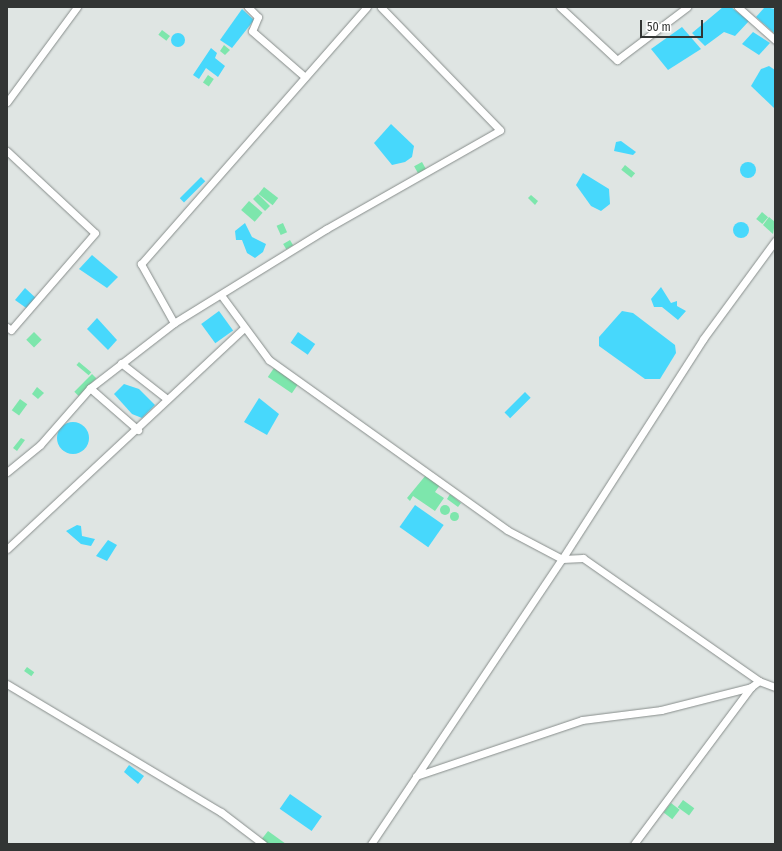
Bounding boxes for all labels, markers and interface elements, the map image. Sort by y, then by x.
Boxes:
scale bar [642,12,705,38]
text: 50 m [647,20,671,34]

